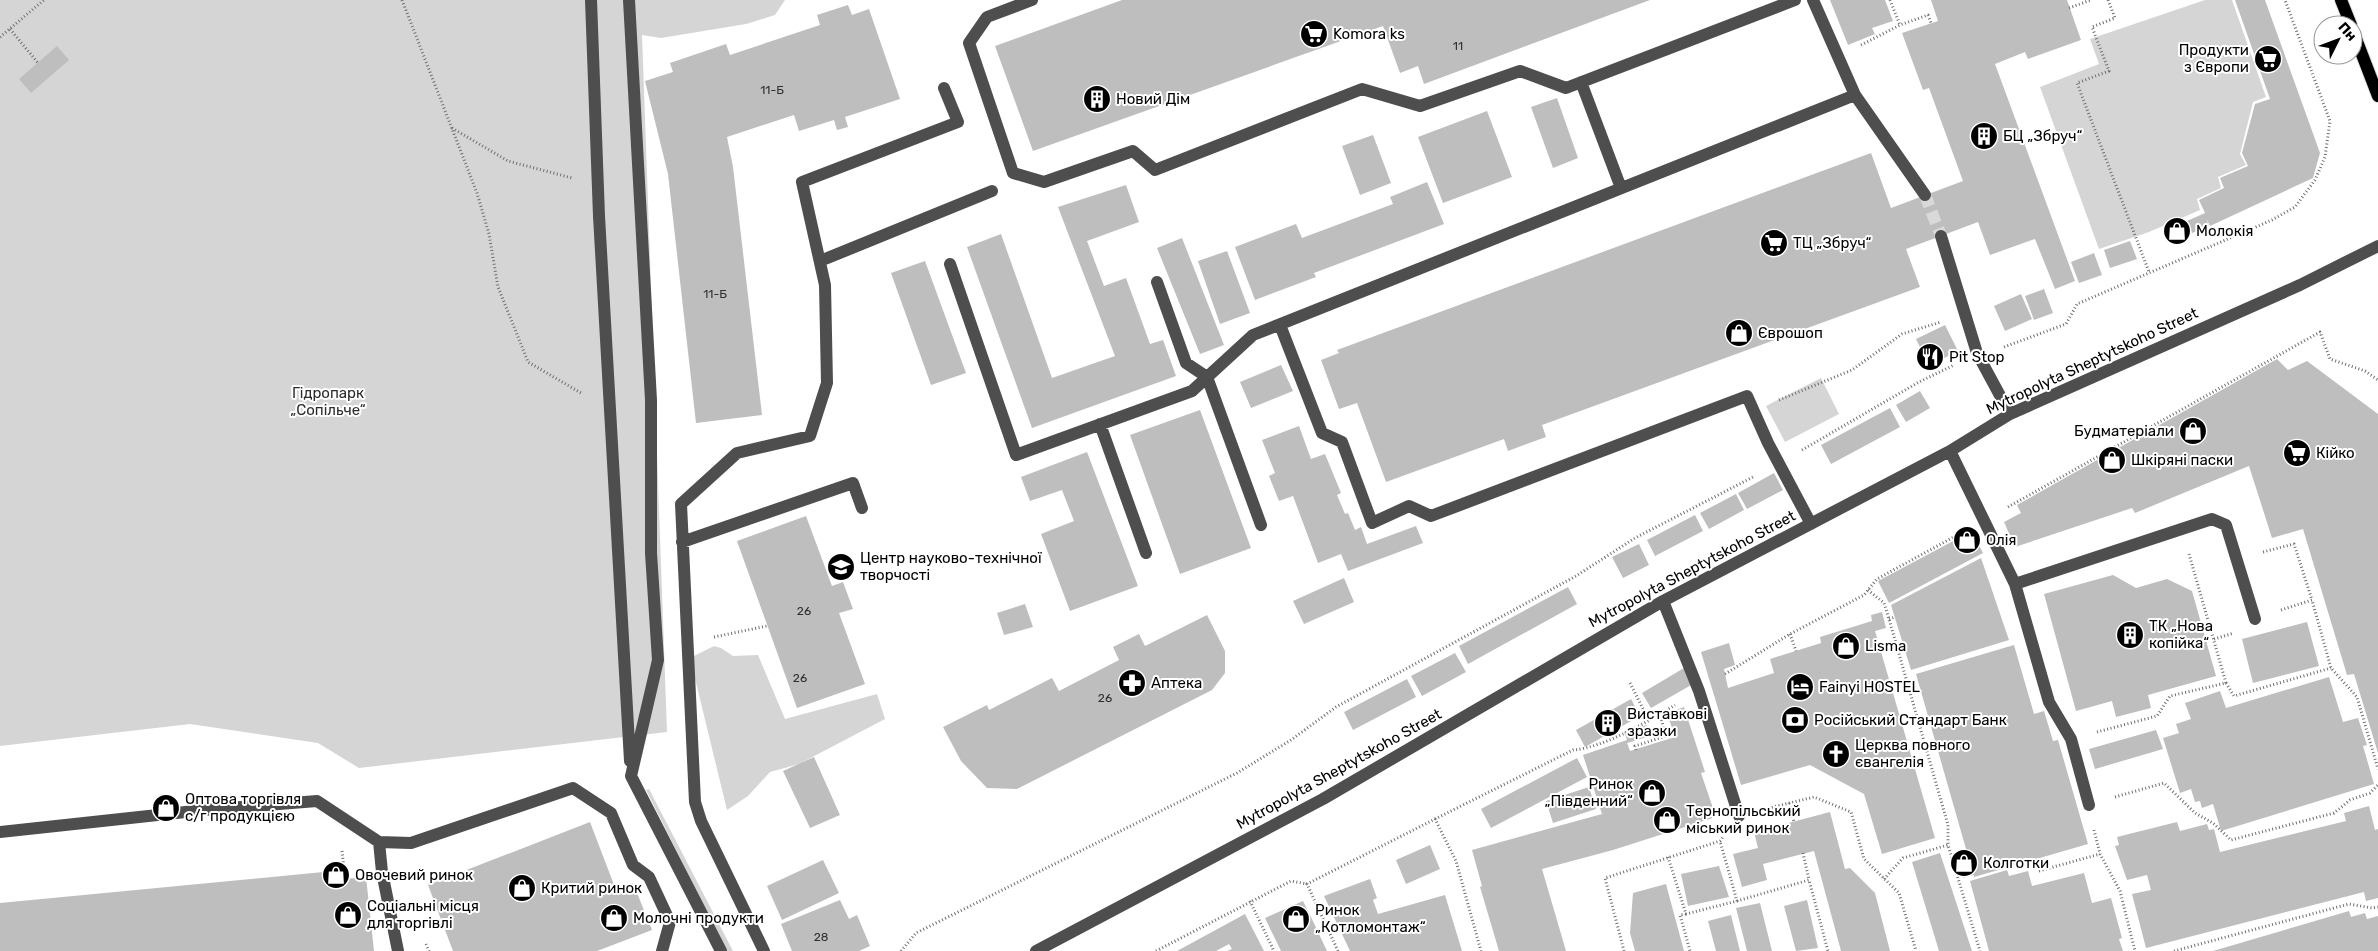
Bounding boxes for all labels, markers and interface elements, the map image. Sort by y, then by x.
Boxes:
north arrow [2313,15,2363,65]
supermarket icon: Komora ks [1299,19,1329,49]
text: Пн [2334,19,2360,45]
place label: Komora ks [1333,25,1405,43]
house number: 11 [1453,39,1463,53]
place label: Продукти з Європи [2179,41,2249,76]
supermarket icon: Продукти з Європи [2253,44,2283,74]
house number: 11-Б [760,83,784,97]
building icon: Новий Дім [1082,84,1112,114]
place label: Новий Дім [1116,90,1190,108]
building icon: БЦ „Збруч“ [1969,121,1999,151]
place label: БЦ „Збруч“ [2003,127,2082,145]
shop icon: Молокія [2162,216,2192,246]
place label: Молокія [2196,222,2254,240]
supermarket icon: ТЦ „Збруч“ [1759,228,1789,258]
place label: ТЦ „Збруч“ [1793,234,1872,252]
house number: 11-Б [703,287,727,301]
street label: Mytropolyta Sheptytskoho Street [1983,304,2201,418]
shop icon: Єврошоп [1724,318,1754,348]
place label: Єврошоп [1758,324,1823,342]
restaurant icon: Pit Stop [1915,342,1945,372]
place label: Pit Stop [1949,348,2005,366]
park label: Гідропарк „Сопільче“ [290,384,366,419]
shop icon: Будматеріали [2178,416,2208,446]
place label: Будматеріали [2074,422,2174,440]
supermarket icon: Кійко [2282,438,2312,468]
place label: Кійко [2316,444,2355,462]
shop icon: Шкіряні паски [2097,445,2127,475]
place label: Шкіряні паски [2131,451,2233,469]
street label: Mytropolyta Sheptytskoho Street [1585,507,1799,631]
shop icon: Олія [1952,525,1982,555]
place label: Олія [1986,531,2016,549]
place label: Центр науково-технічної творчості [860,549,1042,584]
school or university icon: Центр науково-технічної творчості [826,552,856,582]
house number: 26 [797,604,811,618]
place label: ТК „Нова копійка“ [2149,617,2213,652]
building icon: ТК „Нова копійка“ [2115,620,2145,650]
shop icon: Lisma [1831,631,1861,661]
place label: Lisma [1865,637,1906,655]
pharmacy icon: Аптека [1117,668,1147,698]
house number: 26 [793,671,807,685]
hotel icon: Fainyi HOSTEL [1785,672,1815,702]
place label: Аптека [1151,674,1202,692]
place label: Fainyi HOSTEL [1819,678,1921,696]
house number: 26 [1098,691,1112,705]
street label: Mytropolyta Sheptytskoho Street [1233,705,1445,833]
place label: Виставкові зразки [1627,705,1707,740]
bank icon: Російський Стандарт Банк [1780,705,1810,735]
building icon: Виставкові зразки [1593,708,1623,738]
place label: Російський Стандарт Банк [1814,711,2007,729]
place label: Церква повного євангелія [1855,736,1970,771]
church icon: Церква повного євангелія [1821,739,1851,769]
place label: Ринок „Південний“ [1544,775,1633,810]
shop icon: Ринок „Південний“ [1637,778,1667,808]
place label: Оптова торгівля с/г продукцією [185,790,301,825]
shop icon: Оптова торгівля с/г продукцією [151,793,181,823]
place label: Тернопільський міський ринок [1686,802,1801,837]
shop icon: Тернопільський міський ринок [1652,805,1682,835]
shop icon: Колготки [1949,848,1979,878]
place label: Колготки [1983,854,2049,872]
shop icon: Овочевий ринок [321,860,351,890]
place label: Овочевий ринок [355,866,473,884]
shop icon: Критий ринок [507,873,537,903]
place label: Критий ринок [541,879,642,897]
place label: Соціальні місця для торгівлі [367,897,479,932]
shop icon: Соціальні місця для торгівлі [333,900,363,930]
place label: Ринок „Котломонтаж“ [1315,901,1426,936]
shop icon: Молочні продукти [599,903,629,933]
shop icon: Ринок „Котломонтаж“ [1281,904,1311,934]
place label: Молочні продукти [633,909,764,927]
house number: 28 [814,930,828,944]

